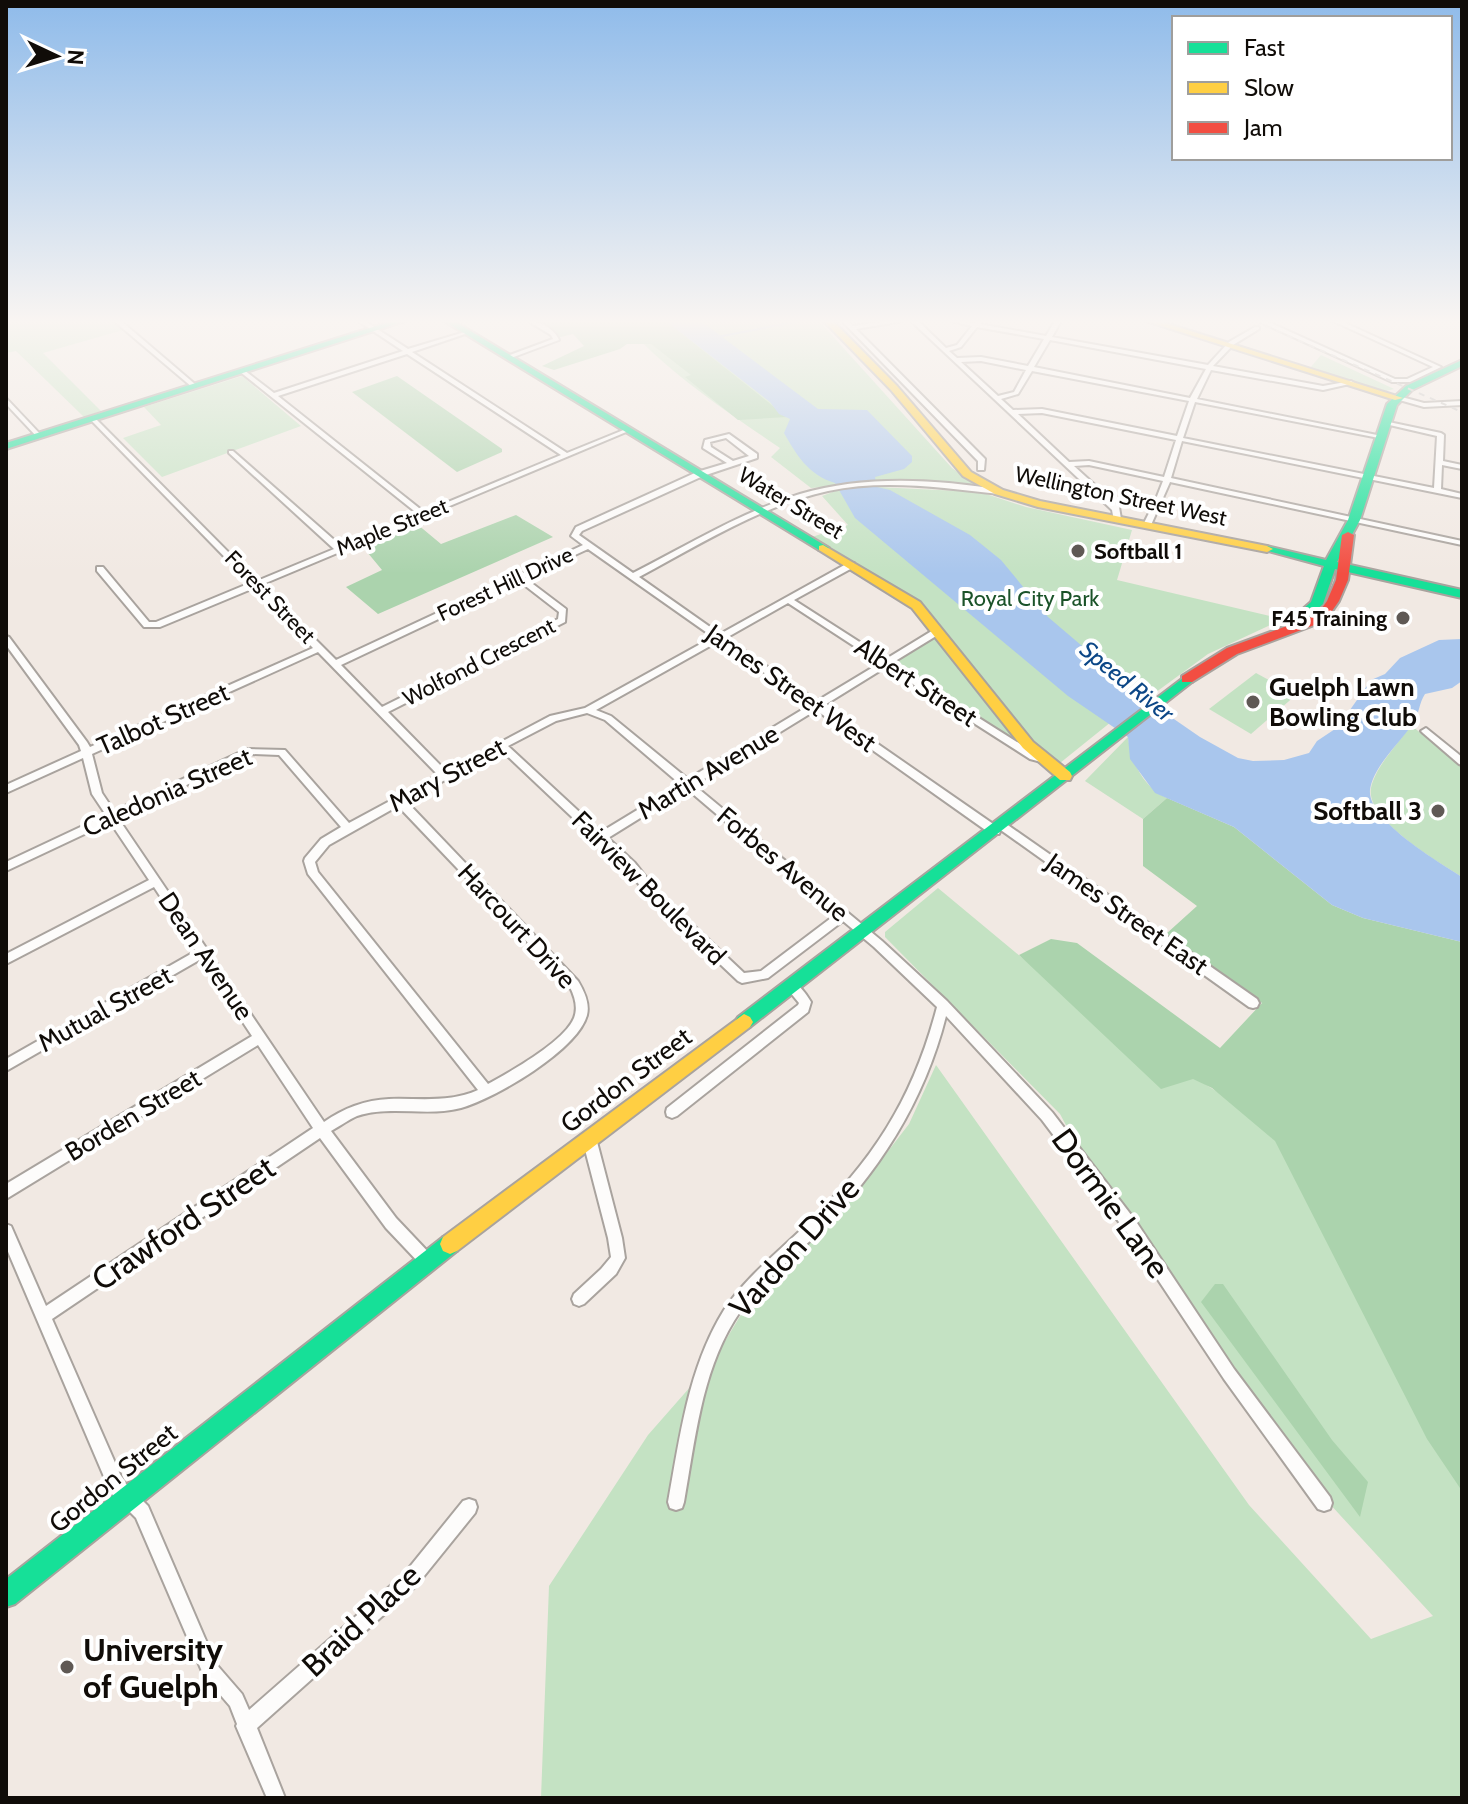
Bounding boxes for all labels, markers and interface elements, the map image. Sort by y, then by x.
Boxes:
north arrow [16,16,96,96]
legend [1172,16,1452,160]
text: Fast [1244,33,1285,62]
text: N [61,49,89,66]
text: Slow [1244,73,1294,102]
text: Jam [1243,113,1282,142]
street label: Wellington Street West [1013,460,1230,532]
street label: Water Street [734,461,849,545]
street label: Maple Street [332,492,452,562]
place label: Softball 1 [1094,538,1182,565]
street label: Forest Hill Drive [433,541,577,627]
marker: Softball 1 [1069,542,1087,560]
street label: Forest Street [219,545,321,649]
park label: Royal City Park [961,585,1099,612]
place label: F45 Training [1271,605,1387,632]
marker: F45 Training [1394,609,1412,627]
street label: Wolfond Crescent [398,612,560,712]
street label: James Street West [699,617,883,759]
street label: Albert Street [849,631,983,733]
water label: Speed River [1074,634,1181,729]
place label: Guelph Lawn Bowling Club [1269,671,1417,733]
street label: Talbot Street [92,676,234,762]
marker: Guelph Lawn Bowling Club [1244,693,1262,711]
street label: Martin Avenue [632,717,784,827]
street label: Mary Street [383,731,511,819]
street label: Caledonia Street [77,740,257,844]
place label: Softball 3 [1313,795,1422,827]
street label: Forbes Avenue [711,800,855,928]
marker: Softball 3 [1429,802,1447,820]
street label: Fairview Boulevard [565,804,733,972]
street label: James Street East [1039,846,1214,982]
street label: Harcourt Drive [451,857,583,995]
street label: Dean Avenue [152,886,260,1026]
street label: Mutual Street [32,959,178,1059]
street label: Gordon Street [554,1020,698,1140]
street label: Borden Street [59,1062,207,1168]
street label: Dormie Lane [1044,1121,1178,1285]
street label: Crawford Street [84,1147,282,1299]
street label: Vardon Drive [721,1169,867,1325]
street label: Gordon Street [43,1417,184,1539]
street label: Braid Place [294,1555,428,1685]
place label: University of Guelph [83,1630,224,1706]
marker: University of Guelph [58,1658,76,1676]

